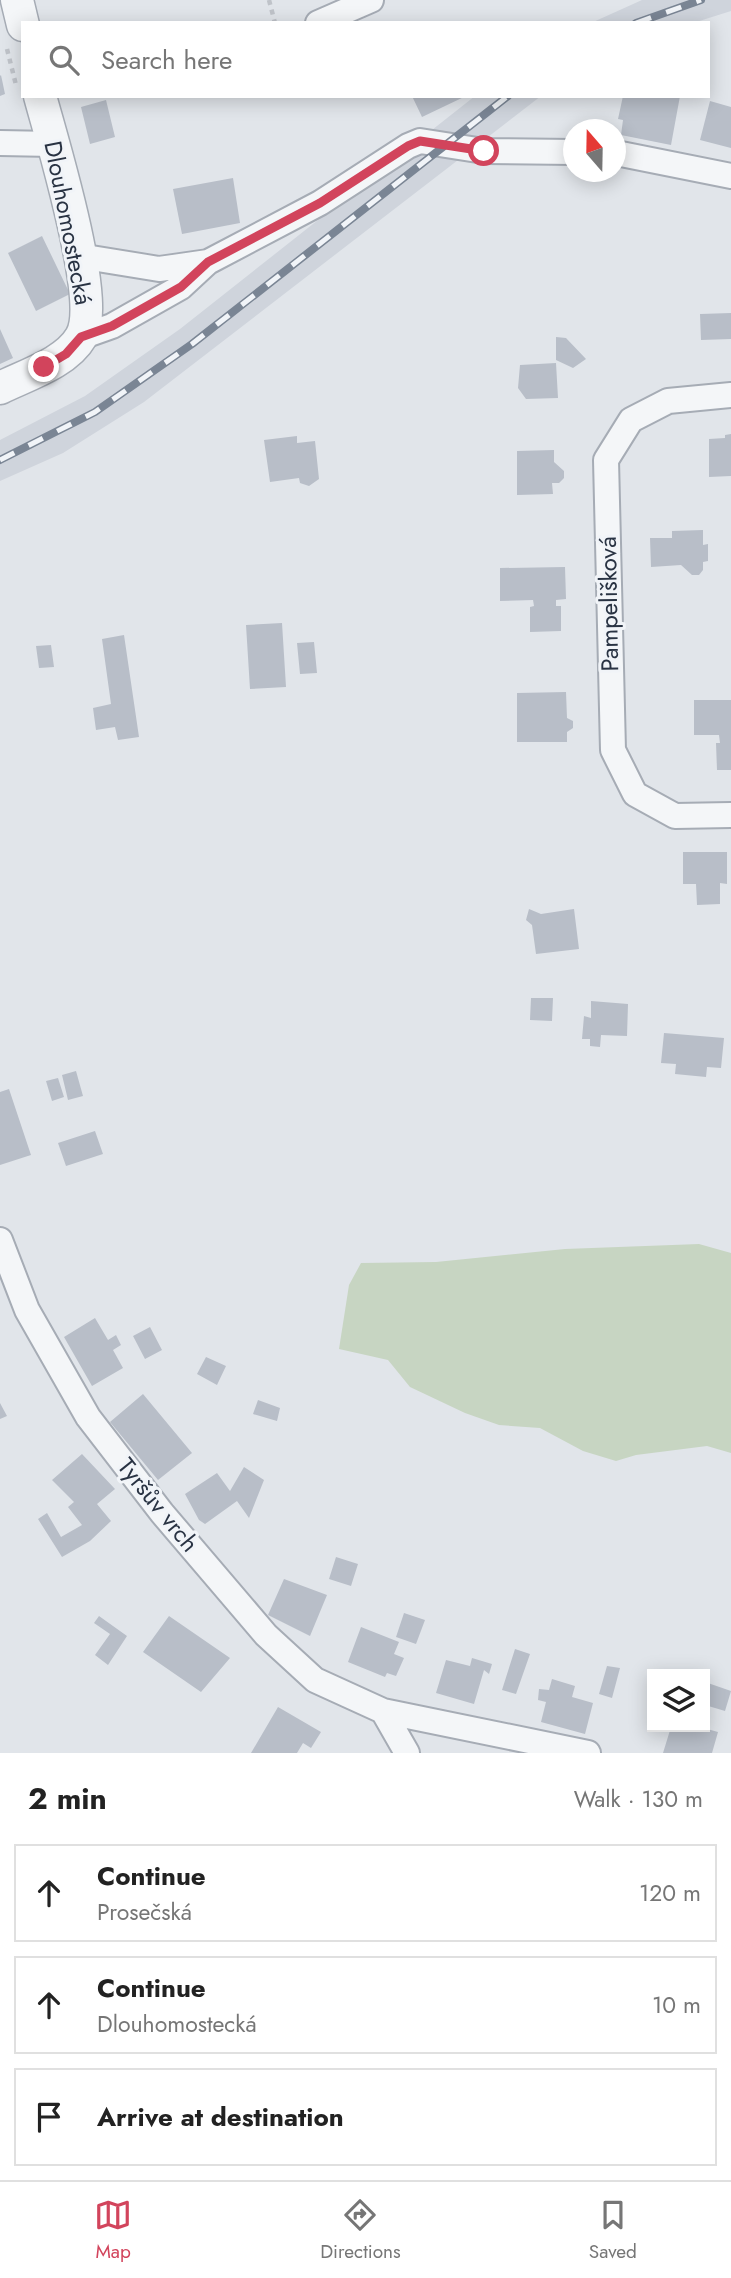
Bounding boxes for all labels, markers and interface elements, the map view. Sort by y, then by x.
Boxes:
search box [21,21,710,98]
icon: search [45,41,83,79]
text: Search here [101,41,233,79]
north arrow [563,119,626,182]
route start [468,135,499,166]
street label: Dlouhomostecká [35,138,102,308]
route end [28,351,59,382]
street label: Pampelišková [590,536,627,672]
street label: Tyršův vrch [110,1450,207,1559]
map controls [647,1669,710,1732]
button: layers [647,1669,710,1732]
text: 2 min [28,1777,107,1820]
text: Walk · 130 m [574,1782,703,1816]
text: Continue [97,1857,206,1895]
icon: ahead [30,1874,68,1912]
text: 120 m [639,1876,701,1910]
text: Prosečská [97,1895,192,1929]
text: Continue [97,1969,206,2007]
icon: ahead [30,1986,68,2024]
text: 10 m [652,1988,701,2022]
text: Dlouhomostecká [97,2007,257,2041]
icon: arrive [30,2098,68,2136]
text: Arrive at destination [97,2098,344,2136]
tab: Map [94,2196,132,2265]
tab: Directions [320,2196,401,2265]
tab: Saved [589,2196,637,2265]

